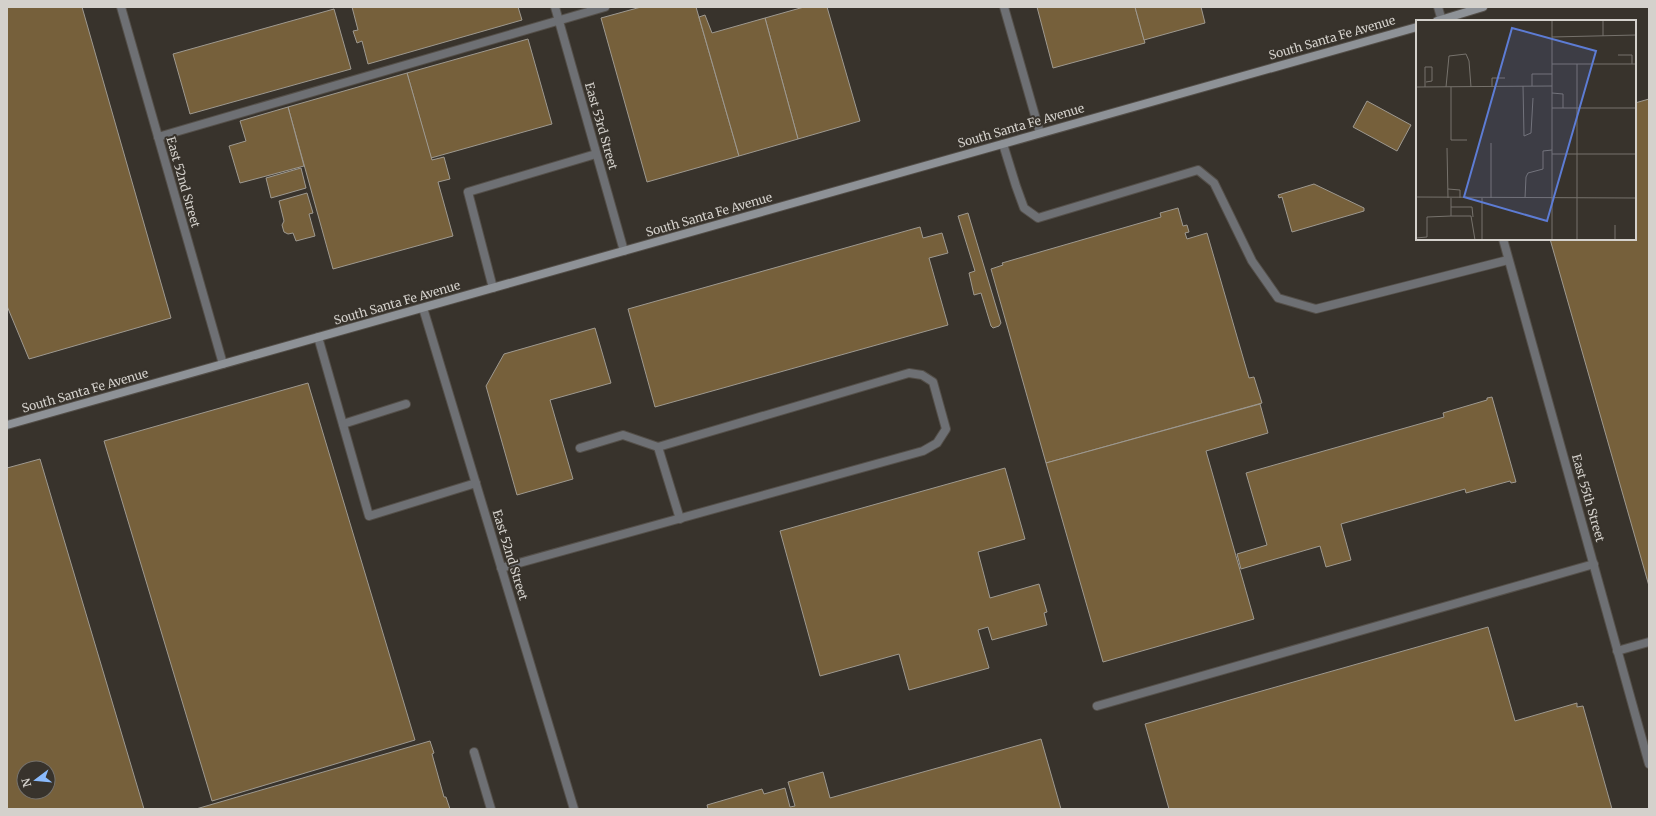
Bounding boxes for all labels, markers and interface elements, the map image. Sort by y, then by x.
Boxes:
street label: South Santa Fe Avenue [1267,12,1397,63]
inset map [1416,20,1636,240]
street label: East 53rd Street [582,80,621,172]
street label: South Santa Fe Avenue [956,100,1086,151]
street label: East 52nd Street [163,135,204,229]
street label: South Santa Fe Avenue [644,189,774,240]
street label: South Santa Fe Avenue [332,277,462,328]
street label: South Santa Fe Avenue [20,365,150,416]
street label: East 55th Street [1569,452,1608,544]
street label: East 52nd Street [490,508,531,602]
north arrow [16,760,56,800]
text: N [18,776,34,789]

